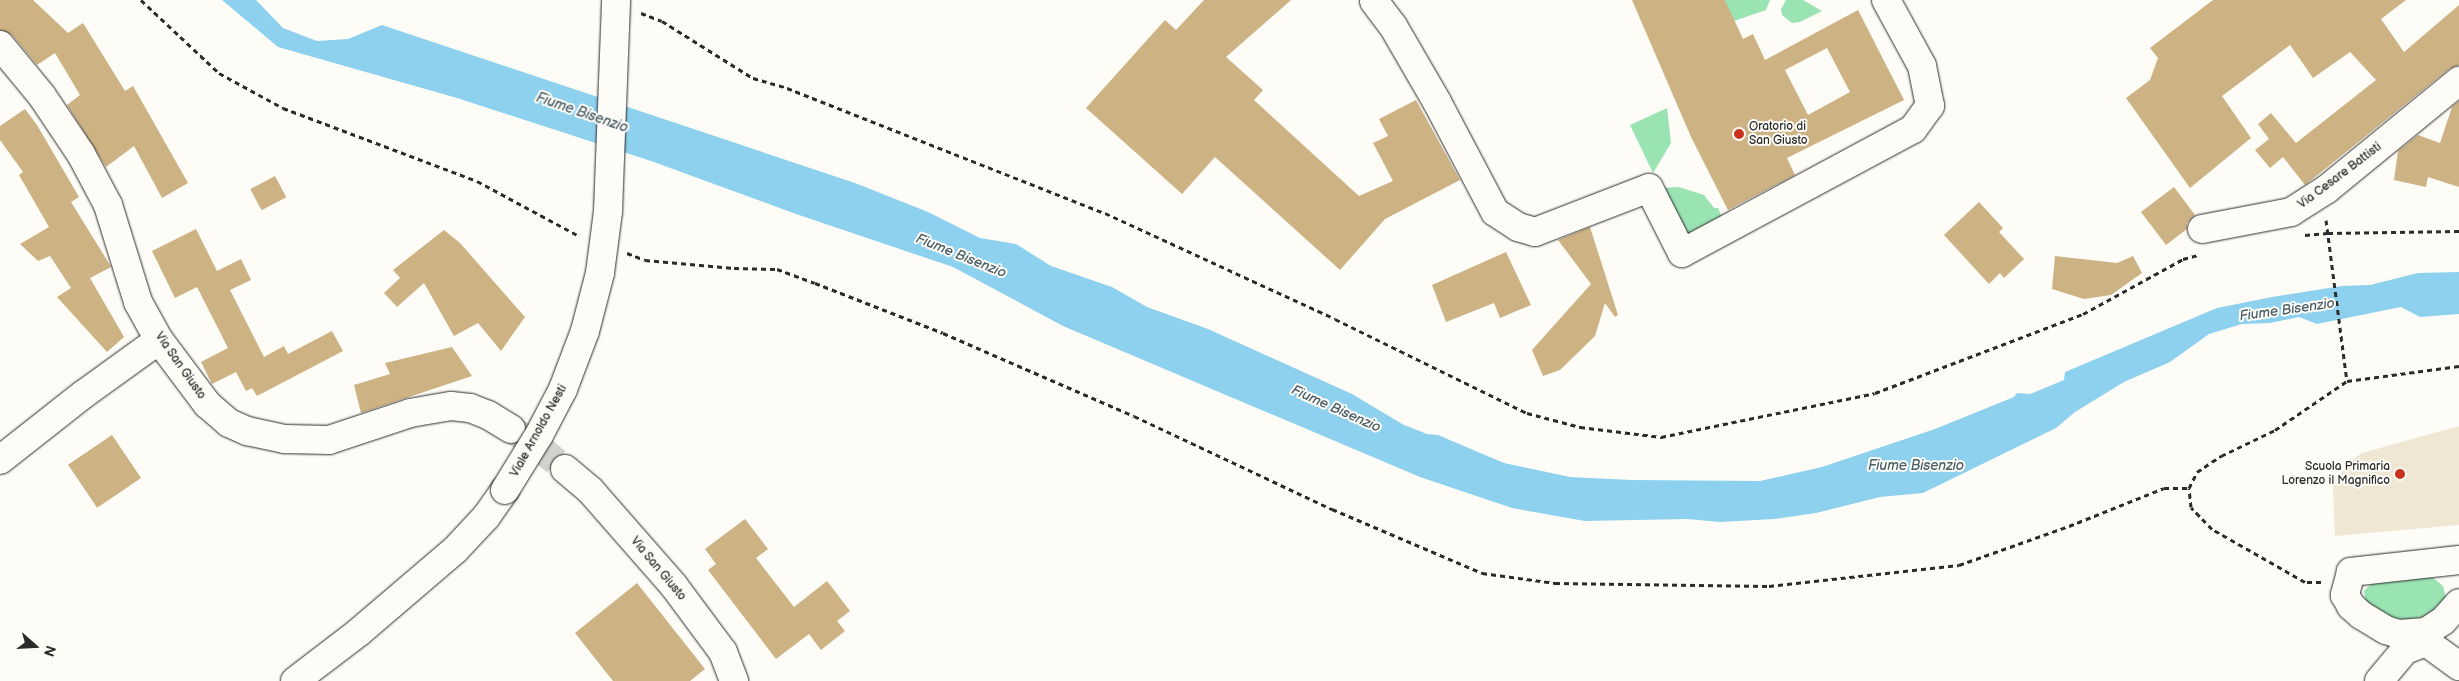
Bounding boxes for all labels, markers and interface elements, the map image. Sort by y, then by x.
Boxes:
water label: Fiume Bisenzio [534,89,630,137]
place label: Oratorio di San Giusto [1749,120,1808,148]
marker: Oratorio di San Giusto [1733,128,1745,140]
street label: Via Cesare Battisti [2295,140,2385,212]
water label: Fiume Bisenzio [913,230,1009,282]
water label: Fiume Bisenzio [2238,295,2336,325]
street label: Via San Giusto [151,330,209,402]
street label: Viale Arnoldo Nesti [508,382,570,480]
water label: Fiume Bisenzio [1289,382,1383,436]
water label: Fiume Bisenzio [1868,458,1964,474]
place label: Scuola Primaria Lorenzo il Magnifico [2282,460,2390,488]
marker: Scuola Primaria Lorenzo il Magnifico [2394,468,2406,480]
street label: Via San Giusto [627,534,689,604]
north arrow [10,621,60,671]
text: N [40,643,59,659]

